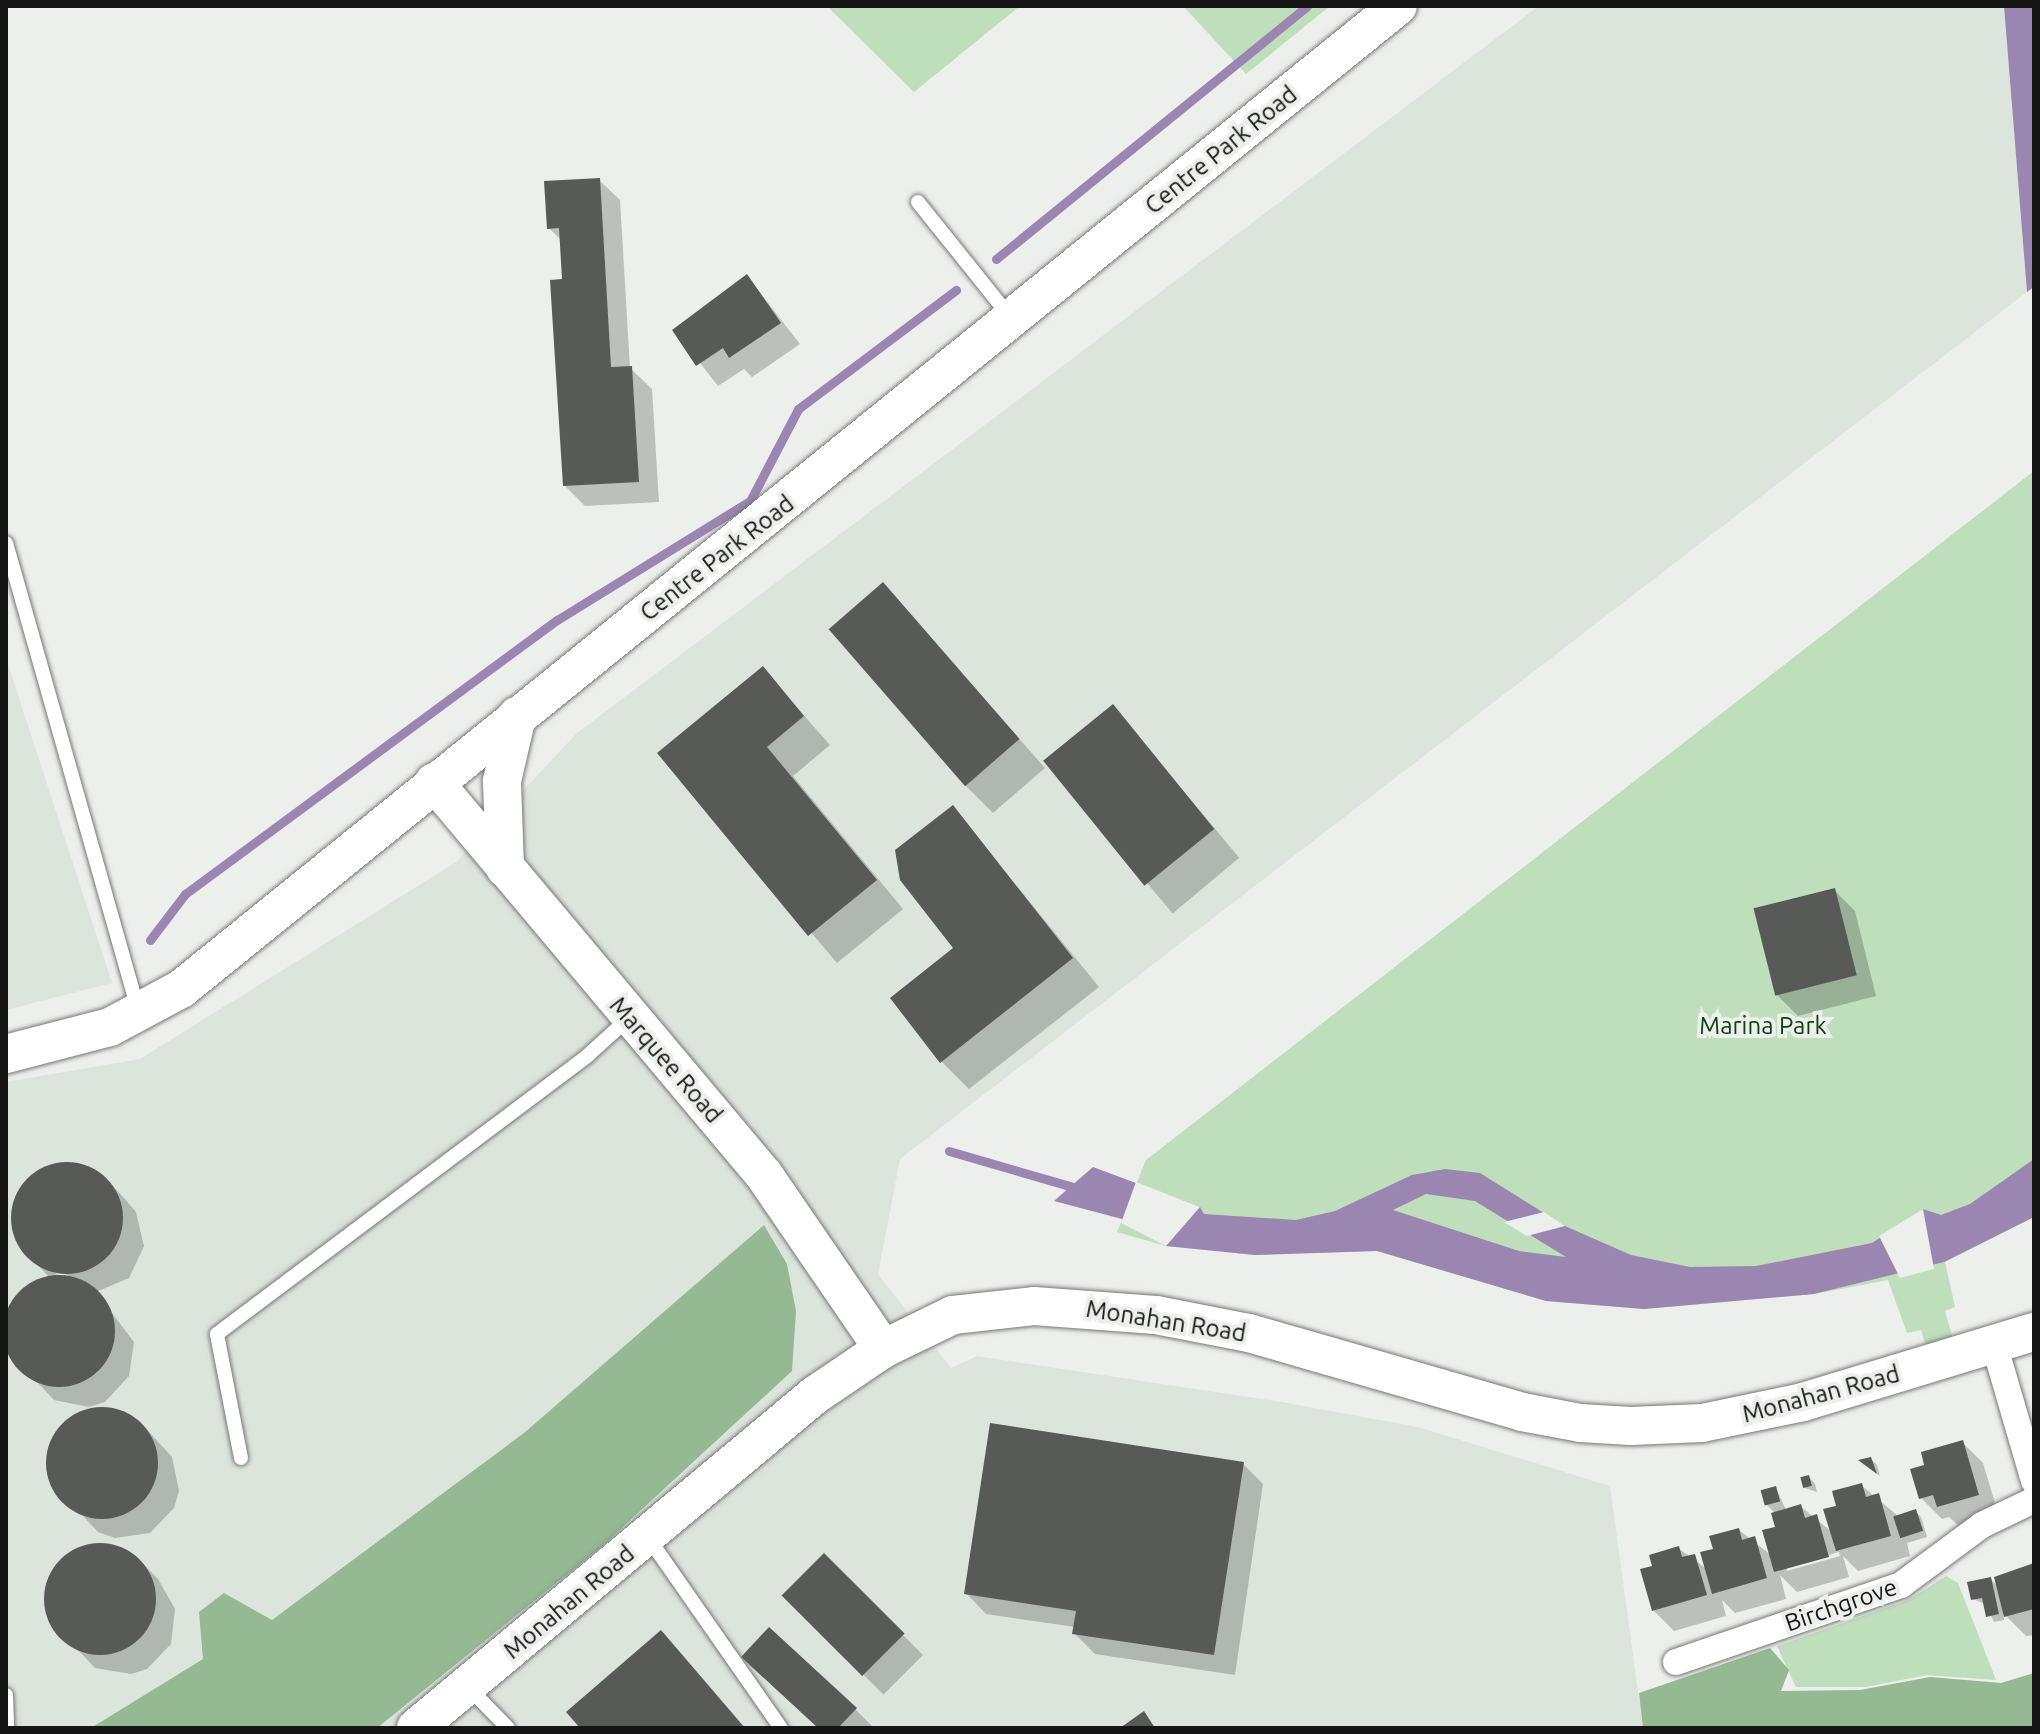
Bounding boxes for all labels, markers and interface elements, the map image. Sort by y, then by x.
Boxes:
street label: Centre Park Road [1139,80,1303,220]
street label: Centre Park Road [634,489,800,627]
street label: Marquee Road [604,991,728,1129]
park label: Marina Park [1699,1012,1827,1040]
street label: Monahan Road [1084,1294,1248,1348]
street label: Monahan Road [1739,1359,1903,1429]
street label: Monahan Road [498,1539,640,1665]
street label: Birchgrove [1781,1572,1901,1638]

